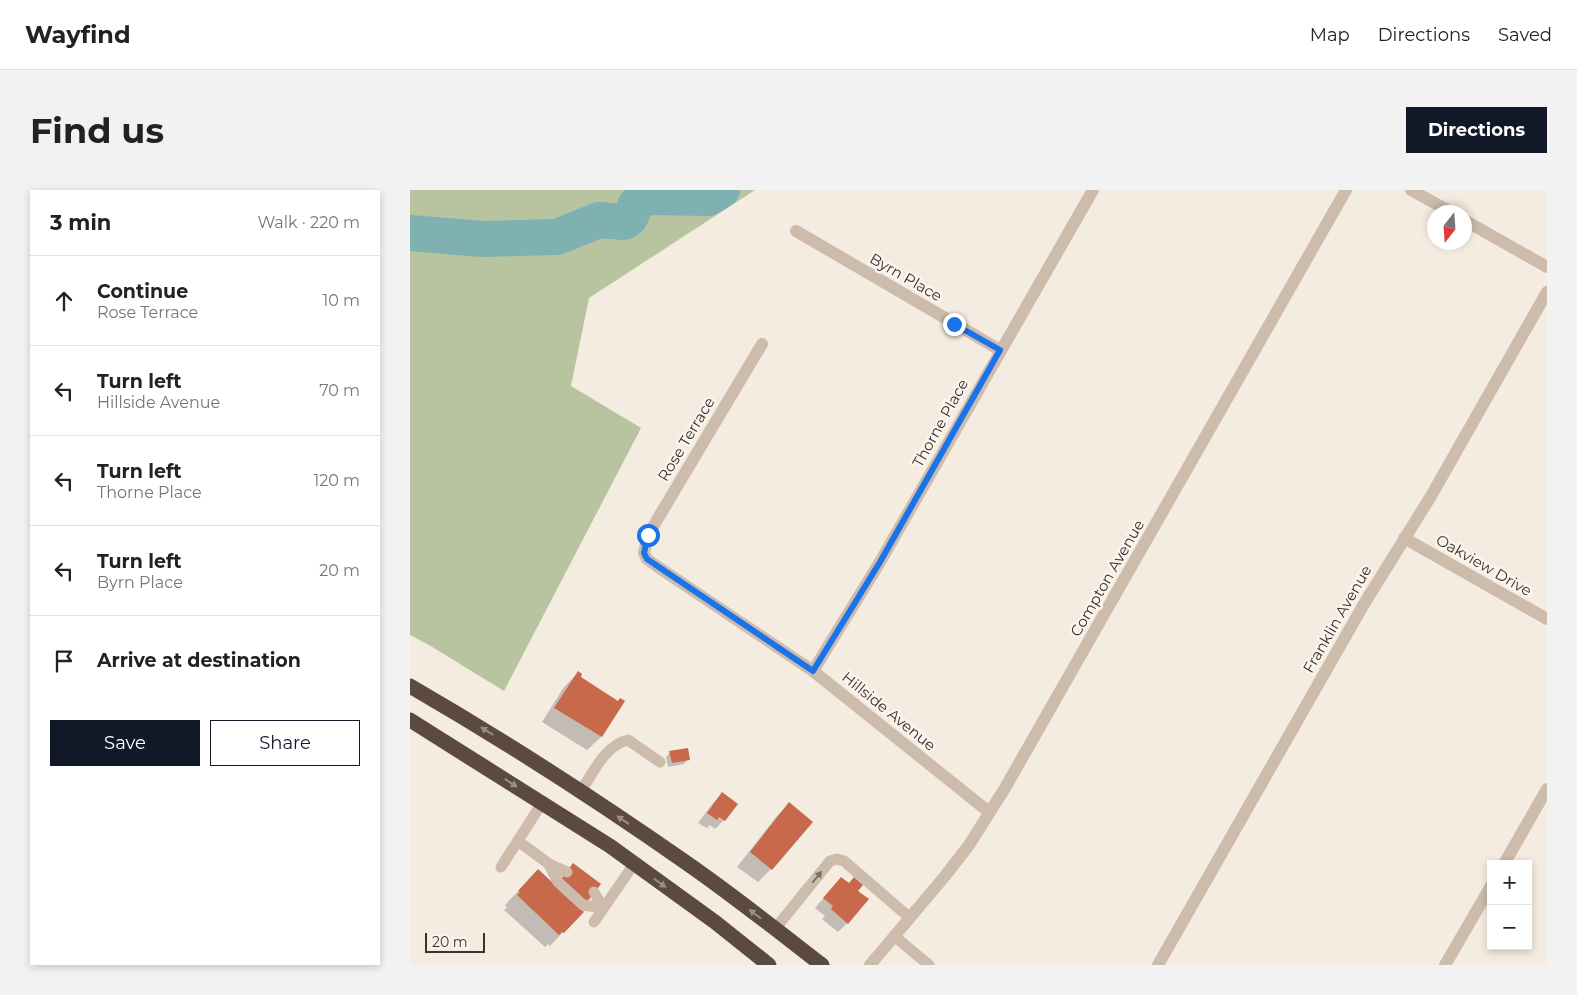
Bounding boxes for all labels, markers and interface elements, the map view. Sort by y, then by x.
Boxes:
text: Wayfind [25,20,131,49]
text: Map [1310,24,1350,46]
text: Directions [1378,24,1470,46]
text: Saved [1498,24,1552,46]
button: Directions [1406,107,1547,153]
text: Find us [30,109,164,152]
north arrow [1427,205,1472,250]
text: 3 min [50,210,111,235]
text: Walk · 220 m [257,213,360,232]
street label: Byrn Place [866,249,946,305]
text: Continue [97,280,188,303]
icon: ahead [50,287,78,315]
text: 10 m [322,291,360,310]
text: Rose Terrace [97,303,198,322]
route end [943,313,966,336]
text: Turn left [97,370,182,393]
street label: Thorne Place [908,375,972,471]
icon: left [50,377,78,405]
text: 70 m [319,381,360,400]
text: Hillside Avenue [97,393,220,412]
street label: Rose Terrace [653,393,719,485]
text: Turn left [97,460,182,483]
icon: left [50,467,78,495]
text: 120 m [313,471,360,490]
text: Thorne Place [97,483,202,502]
street label: Compton Avenue [1066,516,1148,640]
route start [637,524,660,547]
street label: Oakview Drive [1433,530,1535,600]
text: Turn left [97,550,182,573]
icon: left [50,557,78,585]
text: 20 m [319,561,360,580]
street label: Franklin Avenue [1298,562,1376,676]
text: Byrn Place [97,573,183,592]
icon: arrive [50,647,78,675]
text: Arrive at destination [97,649,301,672]
street label: Hillside Avenue [838,667,940,755]
button: Save [50,720,200,766]
button: Share [210,720,360,766]
one-way arrow [480,727,493,736]
one-way arrow [504,778,517,788]
one-way arrow [616,815,630,825]
map controls [1487,860,1532,950]
button: + [1487,860,1532,905]
one-way arrow [811,871,822,884]
one-way arrow [653,878,667,888]
button: − [1487,905,1532,950]
one-way arrow [748,909,762,919]
scale bar [425,930,485,953]
text: 20 m [432,933,468,951]

